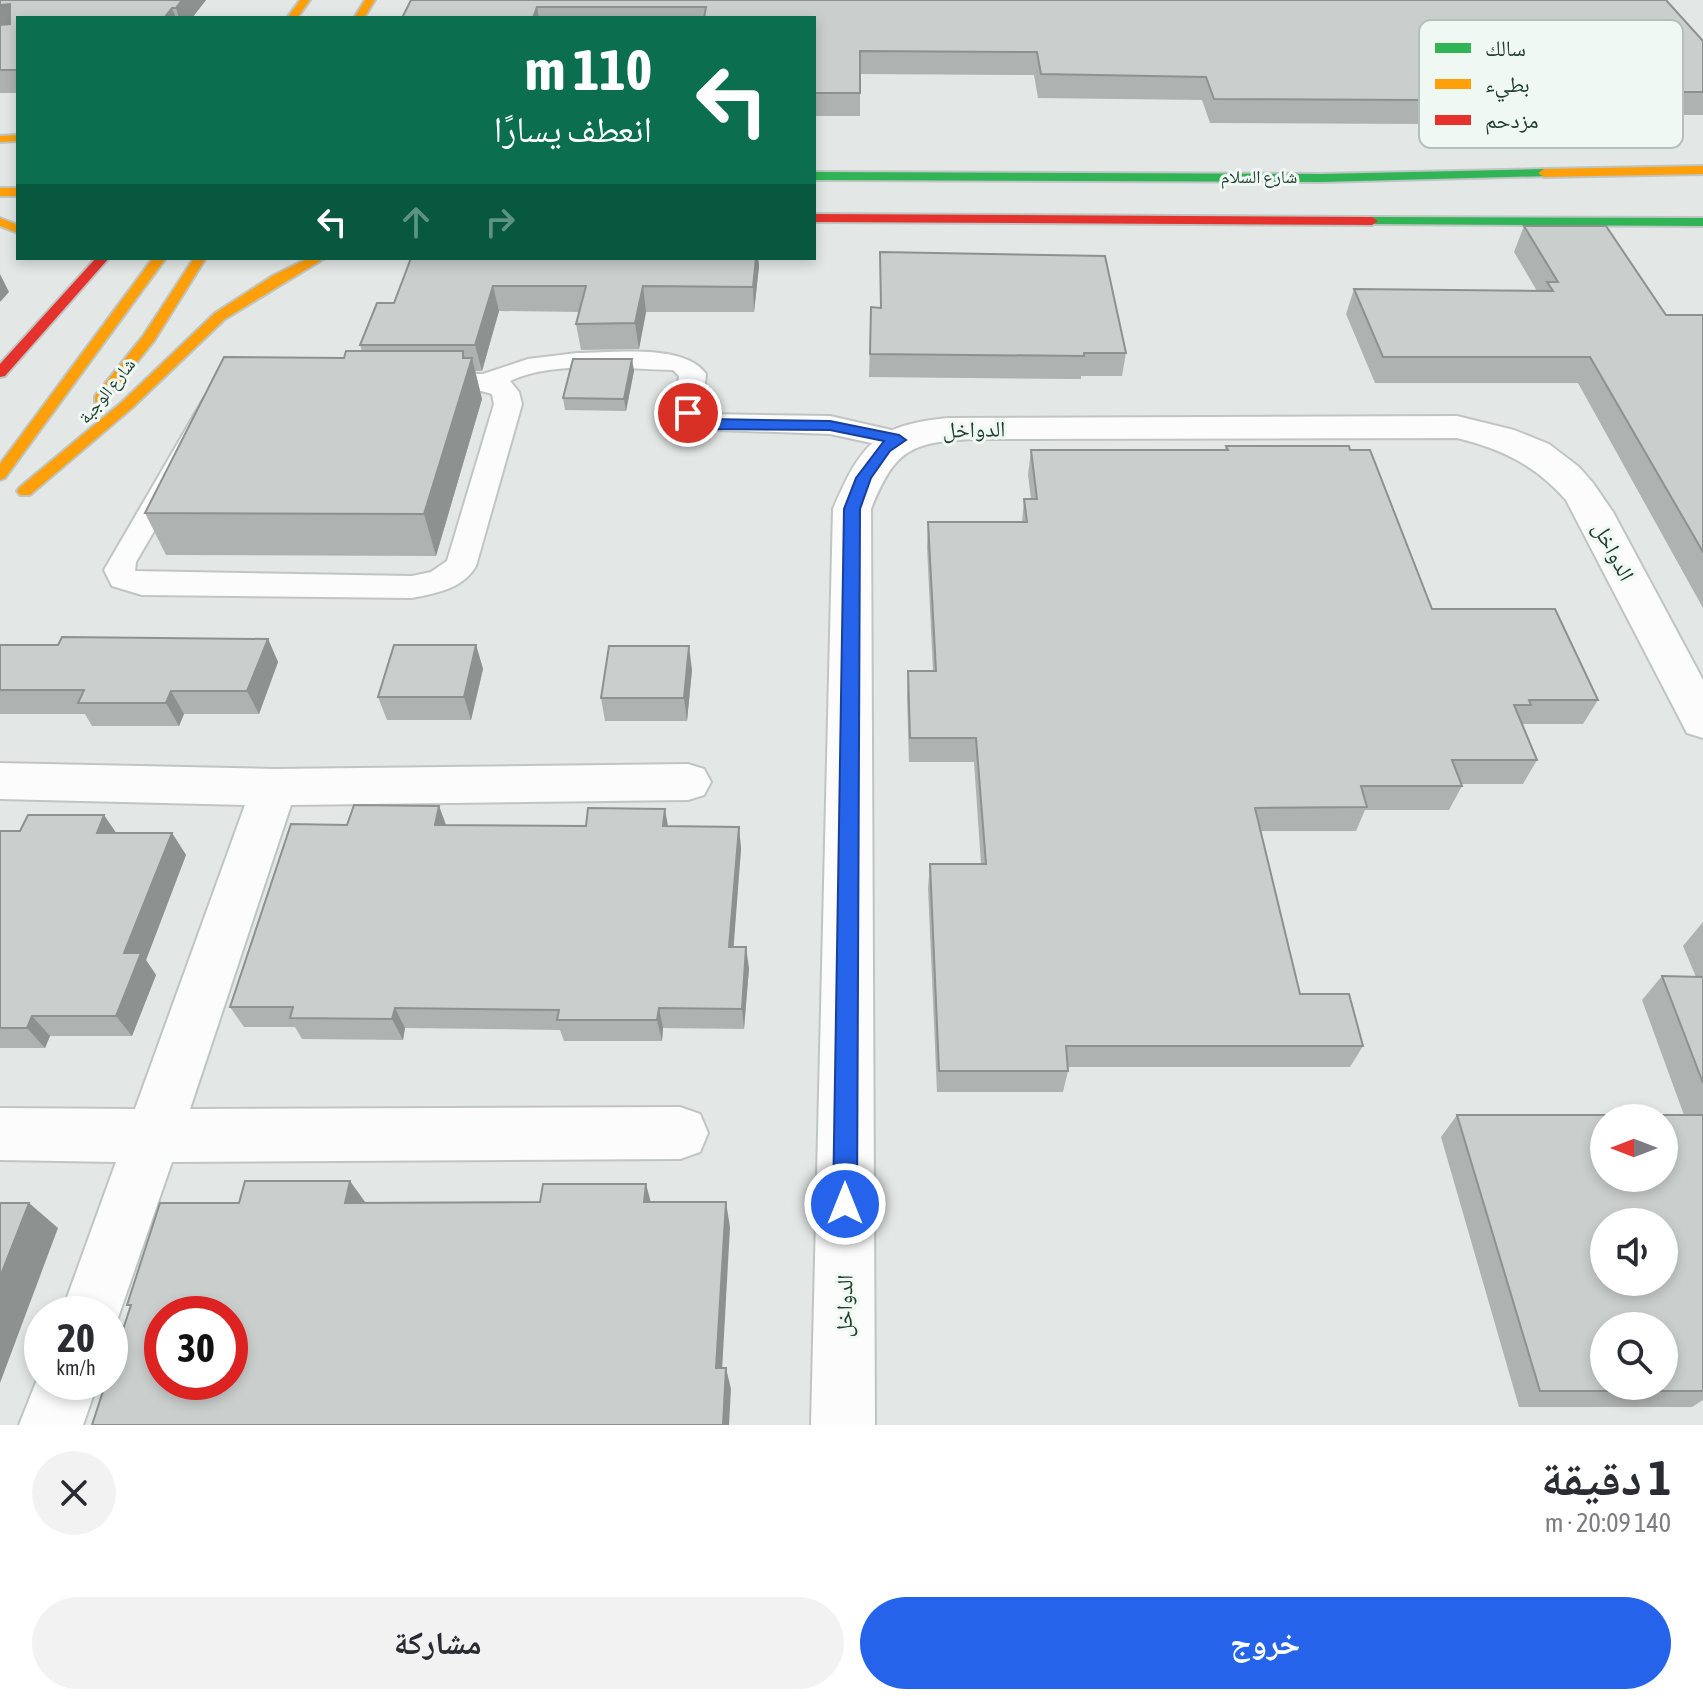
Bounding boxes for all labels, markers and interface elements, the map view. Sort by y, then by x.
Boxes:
legend [1419,20,1683,148]
text: سالك [1485,35,1526,61]
text: 110 m [525,38,652,102]
icon: left [680,48,784,152]
text: بطيء [1485,71,1530,102]
text: مزدحم [1485,107,1539,135]
text: انعطف يسارًا [494,108,652,150]
street label: شارع السلام [1221,166,1297,189]
icon: left [310,200,354,244]
icon: ahead [394,200,438,244]
icon: right [478,200,522,244]
street label: شارع الوجبة [74,354,140,428]
pin [654,379,722,447]
icon: arrive [666,391,710,435]
street label: الدواخل [942,415,1006,444]
street label: الدواخل [1587,517,1640,585]
north arrow [1590,1104,1678,1192]
map controls [1590,1104,1678,1400]
position arrow [803,1162,887,1246]
button: sound [1590,1208,1678,1296]
street label: الدواخل [830,1274,859,1338]
speed limit sign: 30 [144,1296,248,1400]
button: search [1590,1312,1678,1400]
text: 20 [57,1315,95,1360]
text: km/h [56,1356,96,1379]
text: 1 دقيقة [1541,1450,1671,1505]
button: close [32,1451,116,1535]
text: 140 m · 20:09 [1545,1508,1671,1538]
button: مشاركة [32,1597,844,1689]
button: خروج [860,1597,1671,1689]

